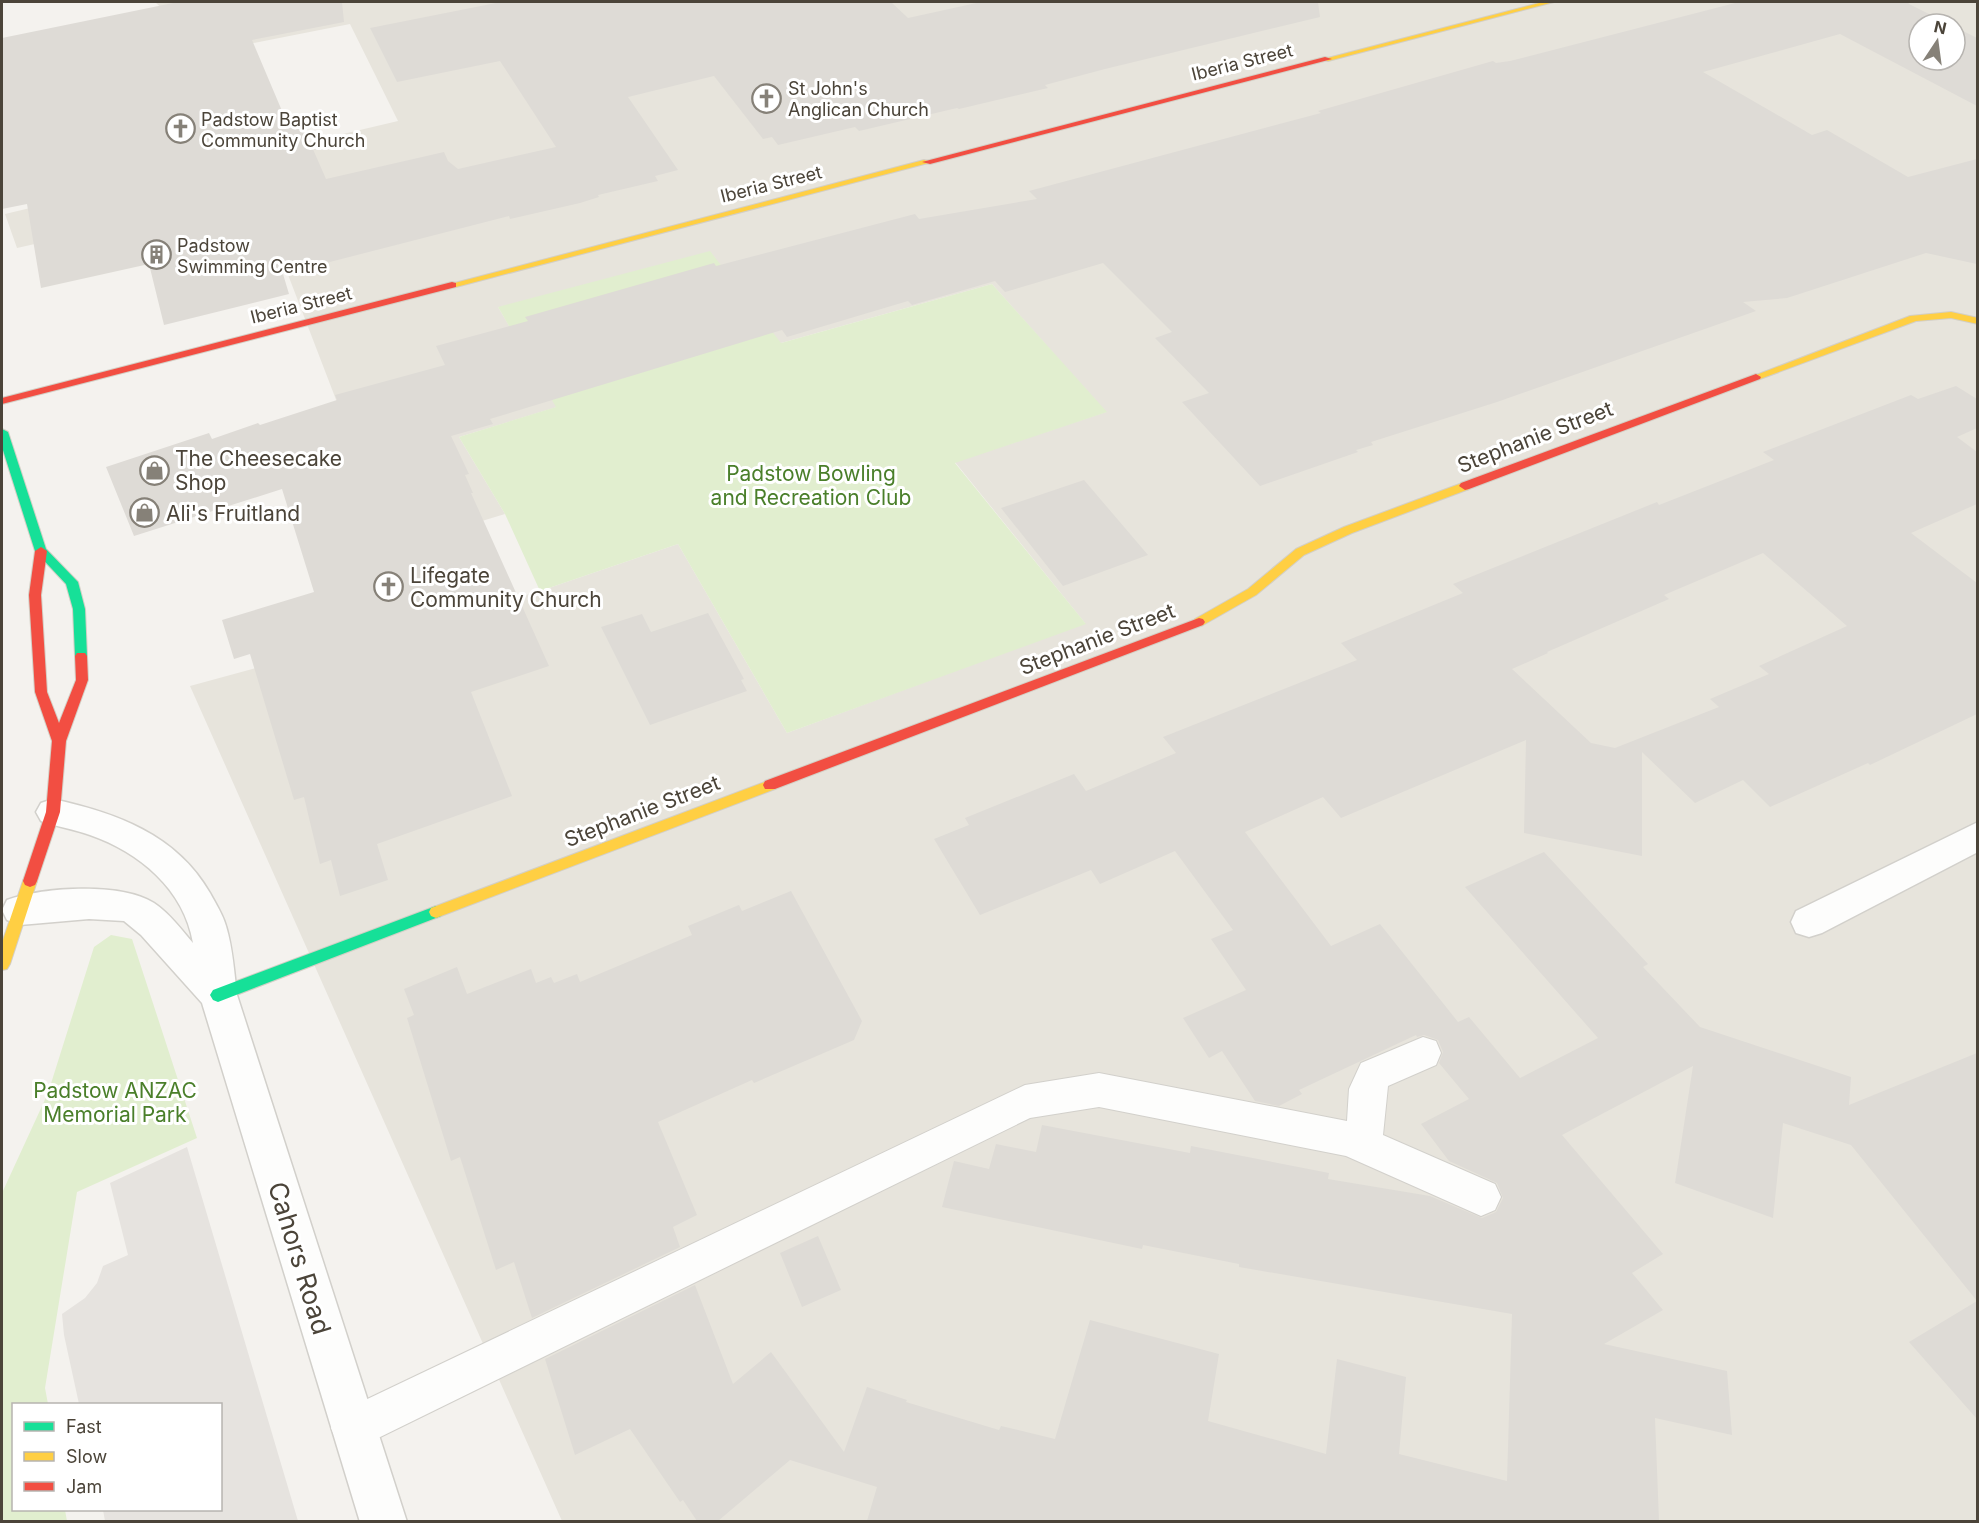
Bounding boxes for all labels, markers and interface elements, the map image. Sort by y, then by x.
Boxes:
north arrow [1907,12,1967,72]
text: N [1932,16,1949,39]
street label: Iberia Street [1189,39,1295,85]
place label: St John's Anglican Church [788,78,929,120]
church icon: St John's Anglican Church [751,82,783,114]
place label: Padstow Baptist Community Church [201,109,365,151]
church icon: Padstow Baptist Community Church [164,113,196,145]
street label: Iberia Street [718,161,824,207]
place label: Padstow Swimming Centre [177,235,327,277]
building icon: Padstow Swimming Centre [140,239,172,271]
street label: Iberia Street [248,282,354,328]
street label: Stephanie Street [1454,396,1616,478]
place label: The Cheesecake Shop [175,446,342,495]
shop icon: The Cheesecake Shop [138,454,170,486]
park label: Padstow Bowling and Recreation Club [711,461,911,510]
shop icon: Ali's Fruitland [129,497,161,529]
place label: Ali's Fruitland [166,501,300,526]
place label: Lifegate Community Church [410,563,602,612]
church icon: Lifegate Community Church [373,571,405,603]
street label: Stephanie Street [1016,598,1178,680]
street label: Stephanie Street [561,770,723,852]
park label: Padstow ANZAC Memorial Park [33,1078,197,1127]
street label: Cahors Road [262,1178,338,1338]
legend [12,1403,222,1511]
text: Fast [66,1416,102,1437]
text: Slow [66,1446,107,1467]
text: Jam [66,1476,102,1497]

